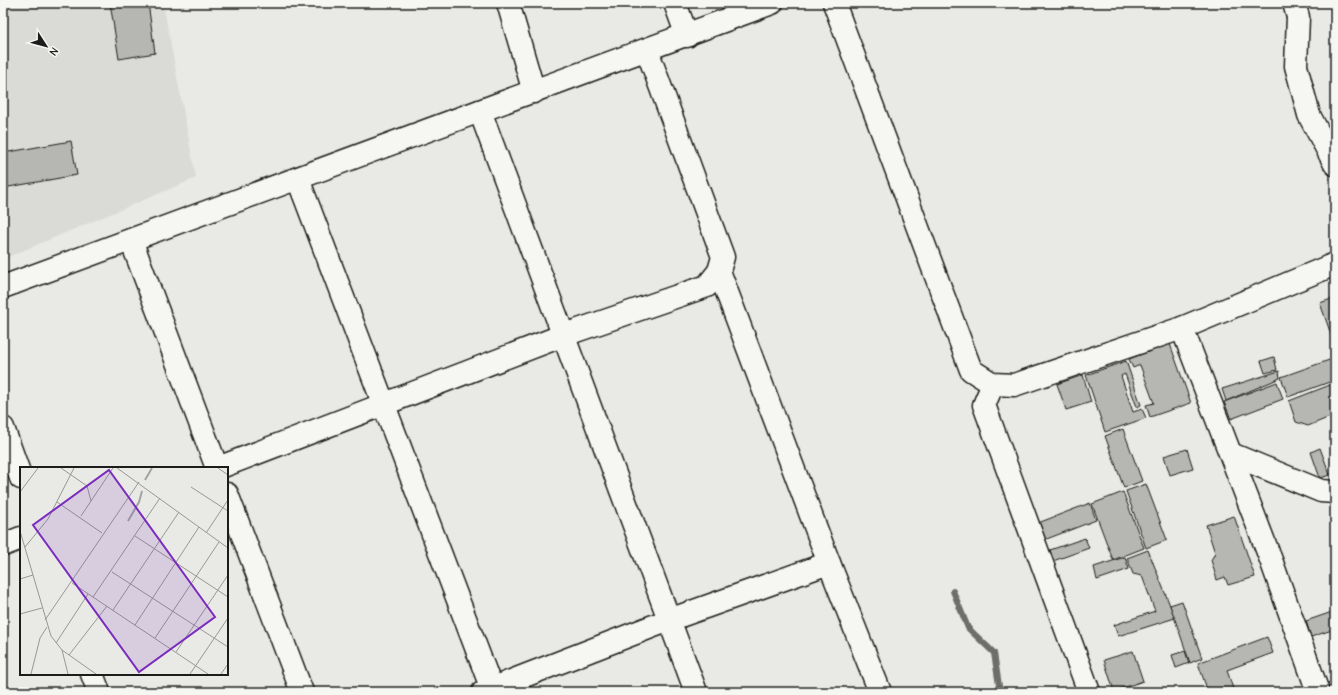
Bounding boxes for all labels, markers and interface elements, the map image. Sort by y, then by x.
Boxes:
north arrow [26,26,66,66]
text: N [46,45,61,58]
inset map [20,467,228,675]

